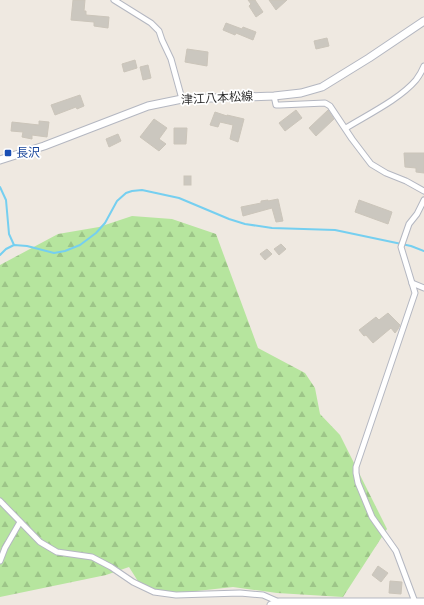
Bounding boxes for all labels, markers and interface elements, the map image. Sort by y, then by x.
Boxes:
street label: 津江八本松線 [181,87,253,108]
place label: 長沢 [16,144,40,161]
marker: 長沢 [3,148,13,158]

